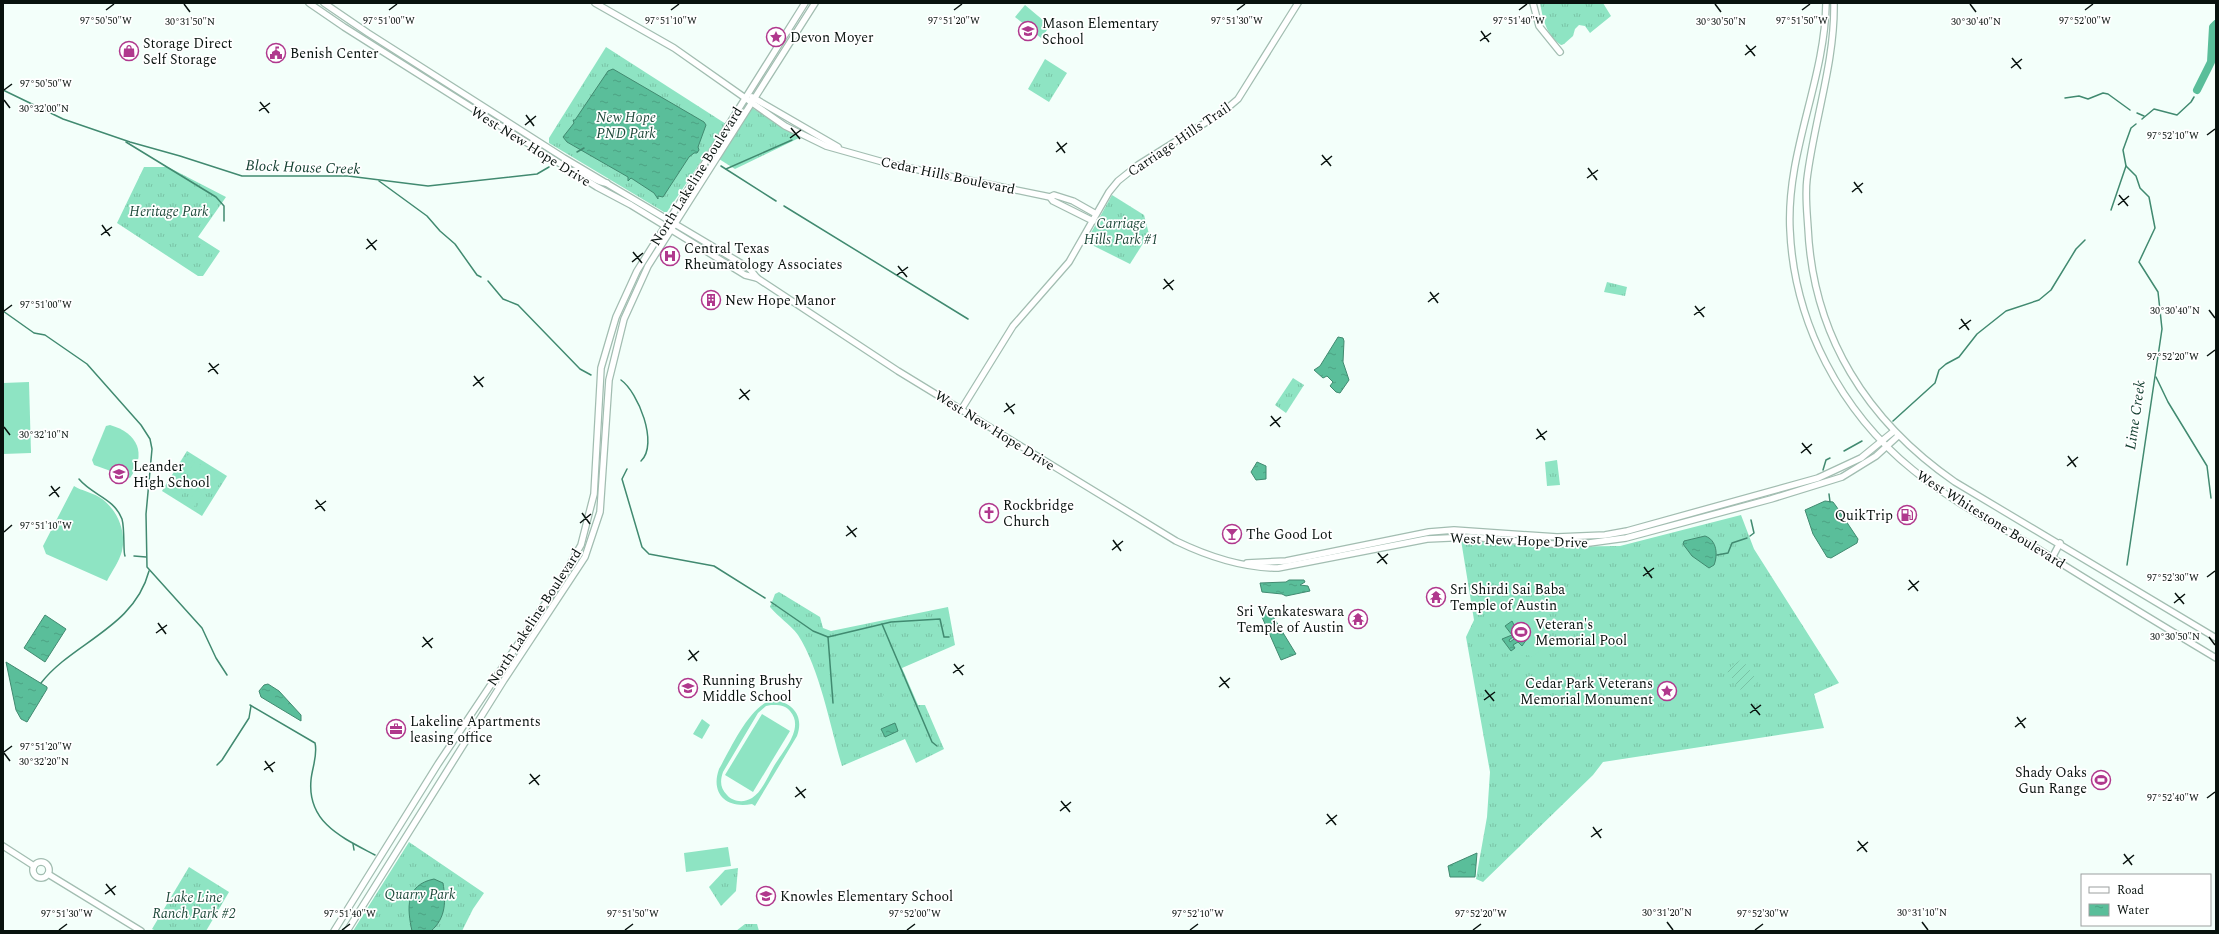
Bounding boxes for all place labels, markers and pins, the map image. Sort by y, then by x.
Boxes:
place label: Mason Elementary School [1042,13,1160,50]
school or university icon: Mason Elementary School [1017,20,1039,42]
place icon: Devon Moyer [765,26,787,48]
place label: Devon Moyer [790,27,874,48]
place label: Storage Direct Self Storage [143,33,233,70]
shop icon: Storage Direct Self Storage [118,40,140,62]
public building icon: Benish Center [265,42,287,64]
place label: Benish Center [290,43,379,64]
place label: Central Texas Rheumatology Associates [684,238,843,275]
hospital icon: Central Texas Rheumatology Associates [659,245,681,267]
building icon: New Hope Manor [700,289,722,311]
place label: New Hope Manor [725,290,836,311]
place label: Leander High School [133,456,210,493]
school or university icon: Leander High School [108,463,130,485]
place label: Rockbridge Church [1003,495,1074,532]
church icon: Rockbridge Church [978,502,1000,524]
fuel station icon: QuikTrip [1896,504,1918,526]
place label: QuikTrip [1835,505,1893,526]
bar icon: The Good Lot [1221,523,1243,545]
place label: The Good Lot [1246,524,1333,545]
place label: Sri Shirdi Sai Baba Temple of Austin [1450,579,1565,616]
temple icon: Sri Shirdi Sai Baba Temple of Austin [1425,586,1447,608]
place label: Sri Venkateswara Temple of Austin [1236,601,1344,638]
temple icon: Sri Venkateswara Temple of Austin [1347,608,1369,630]
place label: Veteran's Memorial Pool [1535,614,1627,651]
sports icon: Veteran's Memorial Pool [1510,621,1532,643]
place label: Running Brushy Middle School [702,670,804,707]
place label: Cedar Park Veterans Memorial Monument [1520,673,1653,710]
school or university icon: Running Brushy Middle School [677,677,699,699]
place icon: Cedar Park Veterans Memorial Monument [1656,680,1678,702]
place label: Lakeline Apartments leasing office [410,711,541,748]
office icon: Lakeline Apartments leasing office [385,718,407,740]
place label: Shady Oaks Gun Range [2015,762,2087,799]
sports icon: Shady Oaks Gun Range [2090,769,2112,791]
school or university icon: Knowles Elementary School [755,885,777,907]
place label: Knowles Elementary School [780,886,953,907]

